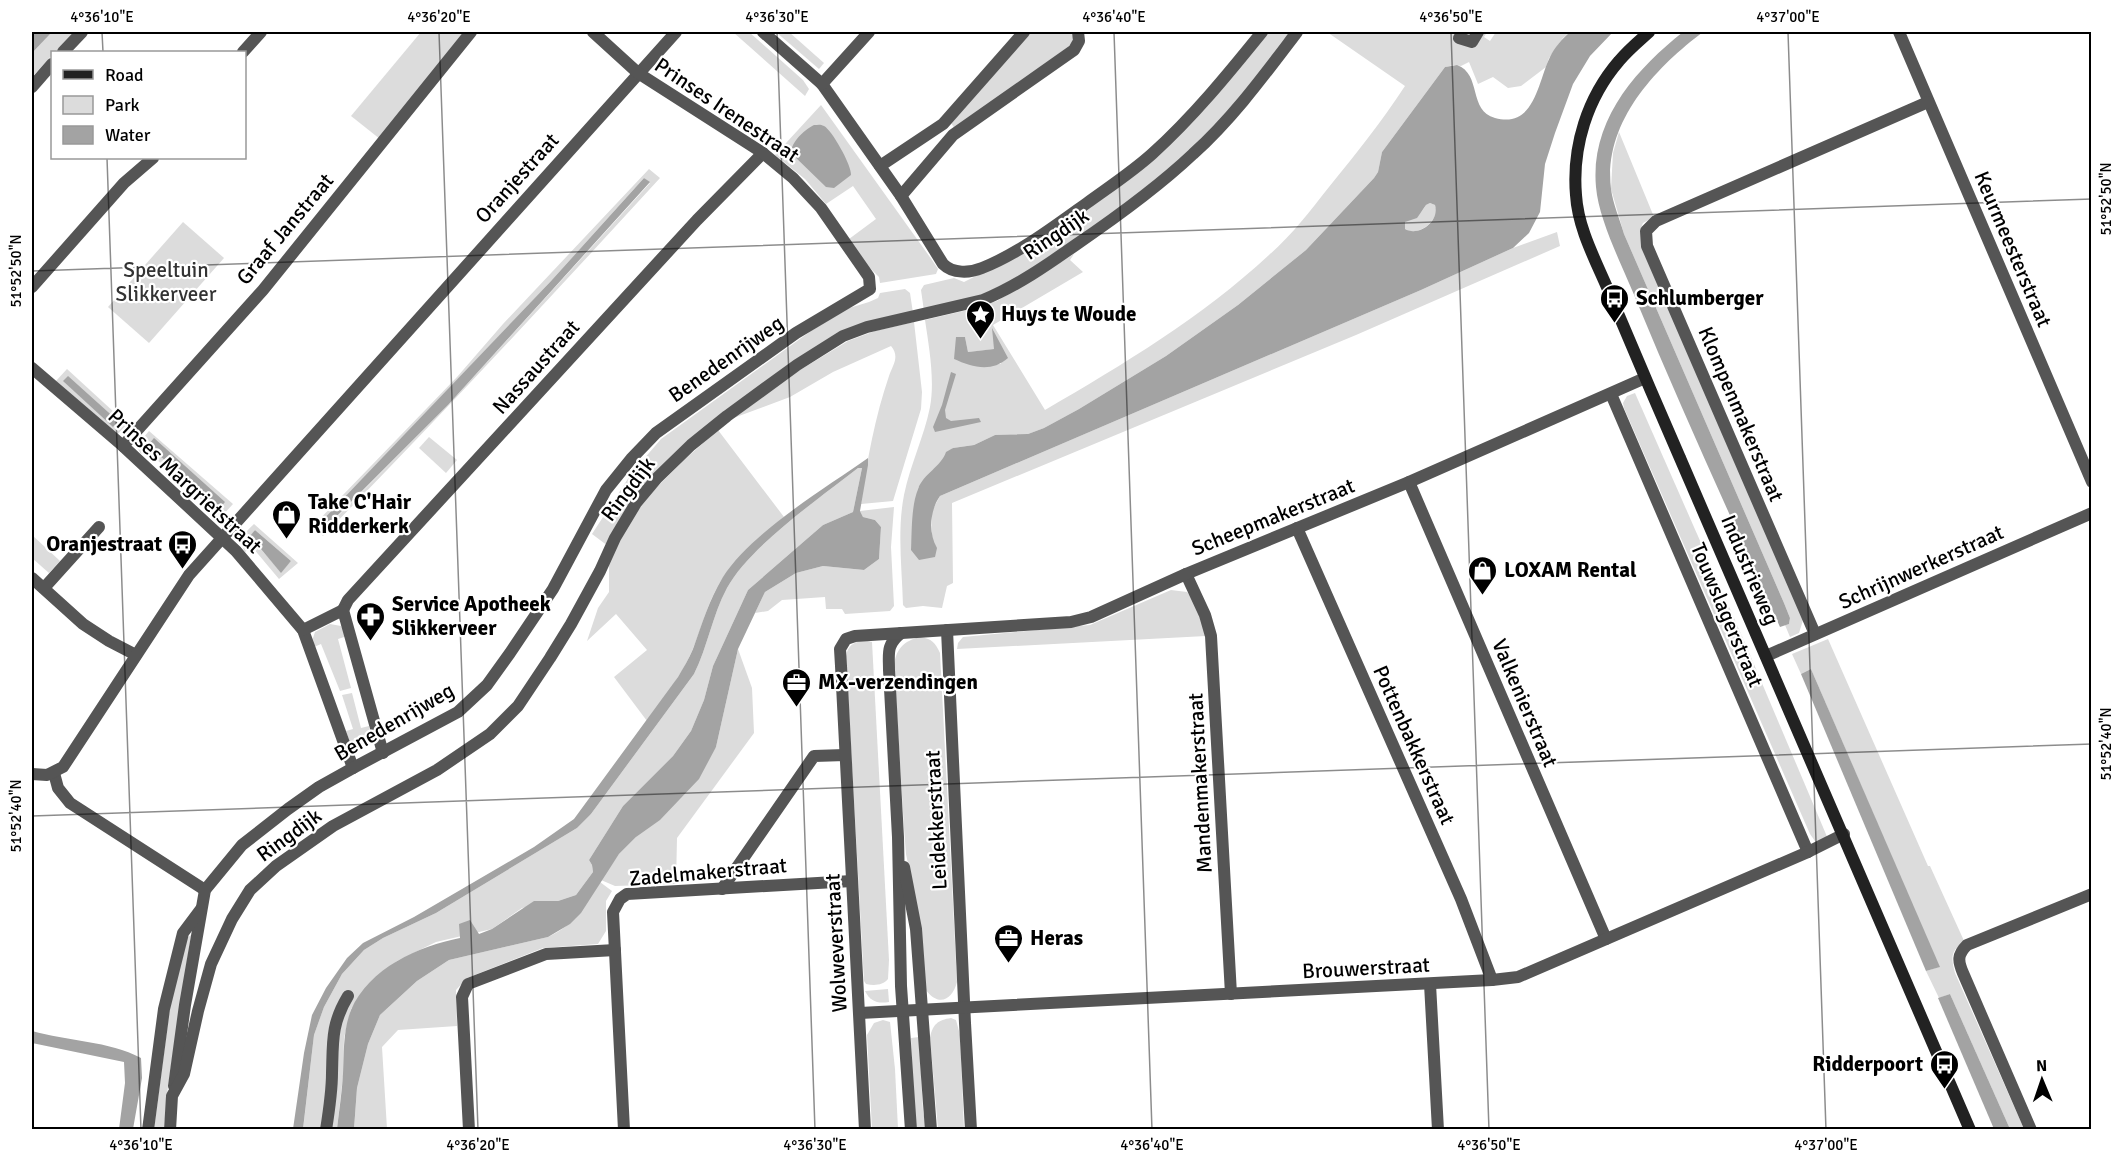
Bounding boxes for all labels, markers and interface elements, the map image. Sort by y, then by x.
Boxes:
text: 4°36'10"E [70,8,134,26]
text: 4°36'20"E [407,8,471,26]
text: 4°36'30"E [745,8,809,26]
text: 4°36'40"E [1082,8,1146,26]
text: 4°36'50"E [1419,8,1483,26]
text: 4°37'00"E [1756,8,1820,26]
legend [51,51,246,159]
street label: Prinses Irenestraat [650,52,804,168]
text: Road [105,64,144,86]
text: Park [105,94,140,116]
text: Water [105,124,151,146]
street label: Oranjestraat [470,128,564,228]
text: 51°52'50"N [2097,162,2115,236]
street label: Keurmeesterstraat [1968,167,2058,331]
street label: Graaf Janstraat [231,168,339,290]
street label: Ringdijk [1018,202,1094,265]
text: 51°52'50"N [7,234,25,308]
park label: Speeltuin Slikkerveer [116,257,217,307]
bus stop icon: Schlumberger [1599,282,1631,324]
place label: Schlumberger [1636,285,1764,311]
place icon: Huys te Woude [964,298,996,340]
place label: Huys te Woude [1001,301,1136,327]
street label: Benedenrijweg [664,310,788,408]
street label: Nassaustraat [487,314,585,420]
street label: Klompenmakerstraat [1692,323,1790,505]
street label: Prinses Margrietstraat [103,403,267,559]
street label: Ringdijk [595,451,661,526]
street label: Scheepmakerstraat [1188,472,1358,562]
place label: Take C'Hair Ridderkerk [308,489,412,539]
shop icon: Take C'Hair Ridderkerk [271,498,303,540]
street label: Industrieweg [1715,511,1785,629]
street label: Schrijnwerkerstraat [1835,519,2007,615]
bus stop icon: Oranjestraat [167,528,199,570]
place label: Oranjestraat [46,531,162,557]
street label: Touwslagerstraat [1685,539,1769,691]
shop icon: LOXAM Rental [1467,554,1499,596]
place label: LOXAM Rental [1504,557,1637,583]
place label: Service Apotheek Slikkerveer [392,591,551,641]
pharmacy icon: Service Apotheek Slikkerveer [355,600,387,642]
street label: Valkenierstraat [1486,635,1564,771]
street label: Pottenbakkerstraat [1367,661,1461,829]
office icon: MX-verzendingen [781,666,813,708]
place label: MX-verzendingen [818,669,978,695]
street label: Benedenrijweg [329,677,459,767]
street label: Mandenmakerstraat [1182,692,1218,874]
text: 51°52'40"N [2097,707,2115,781]
street label: Leidekkerstraat [919,750,953,890]
text: 51°52'40"N [7,779,25,853]
street label: Ringdijk [251,802,327,867]
street label: Zadelmakerstraat [628,852,788,892]
street label: Wolweverstraat [819,873,853,1013]
office icon: Heras [993,922,1025,964]
place label: Heras [1030,925,1083,951]
street label: Brouwerstraat [1302,952,1430,984]
bus stop icon: Ridderpoort [1928,1048,1960,1090]
north arrow [2012,1050,2072,1110]
place label: Ridderpoort [1812,1051,1923,1077]
text: N [2036,1056,2047,1076]
text: 4°36'10"E [109,1136,173,1154]
text: 4°36'20"E [446,1136,510,1154]
text: 4°36'30"E [783,1136,847,1154]
text: 4°36'40"E [1120,1136,1184,1154]
text: 4°36'50"E [1457,1136,1521,1154]
text: 4°37'00"E [1794,1136,1858,1154]

